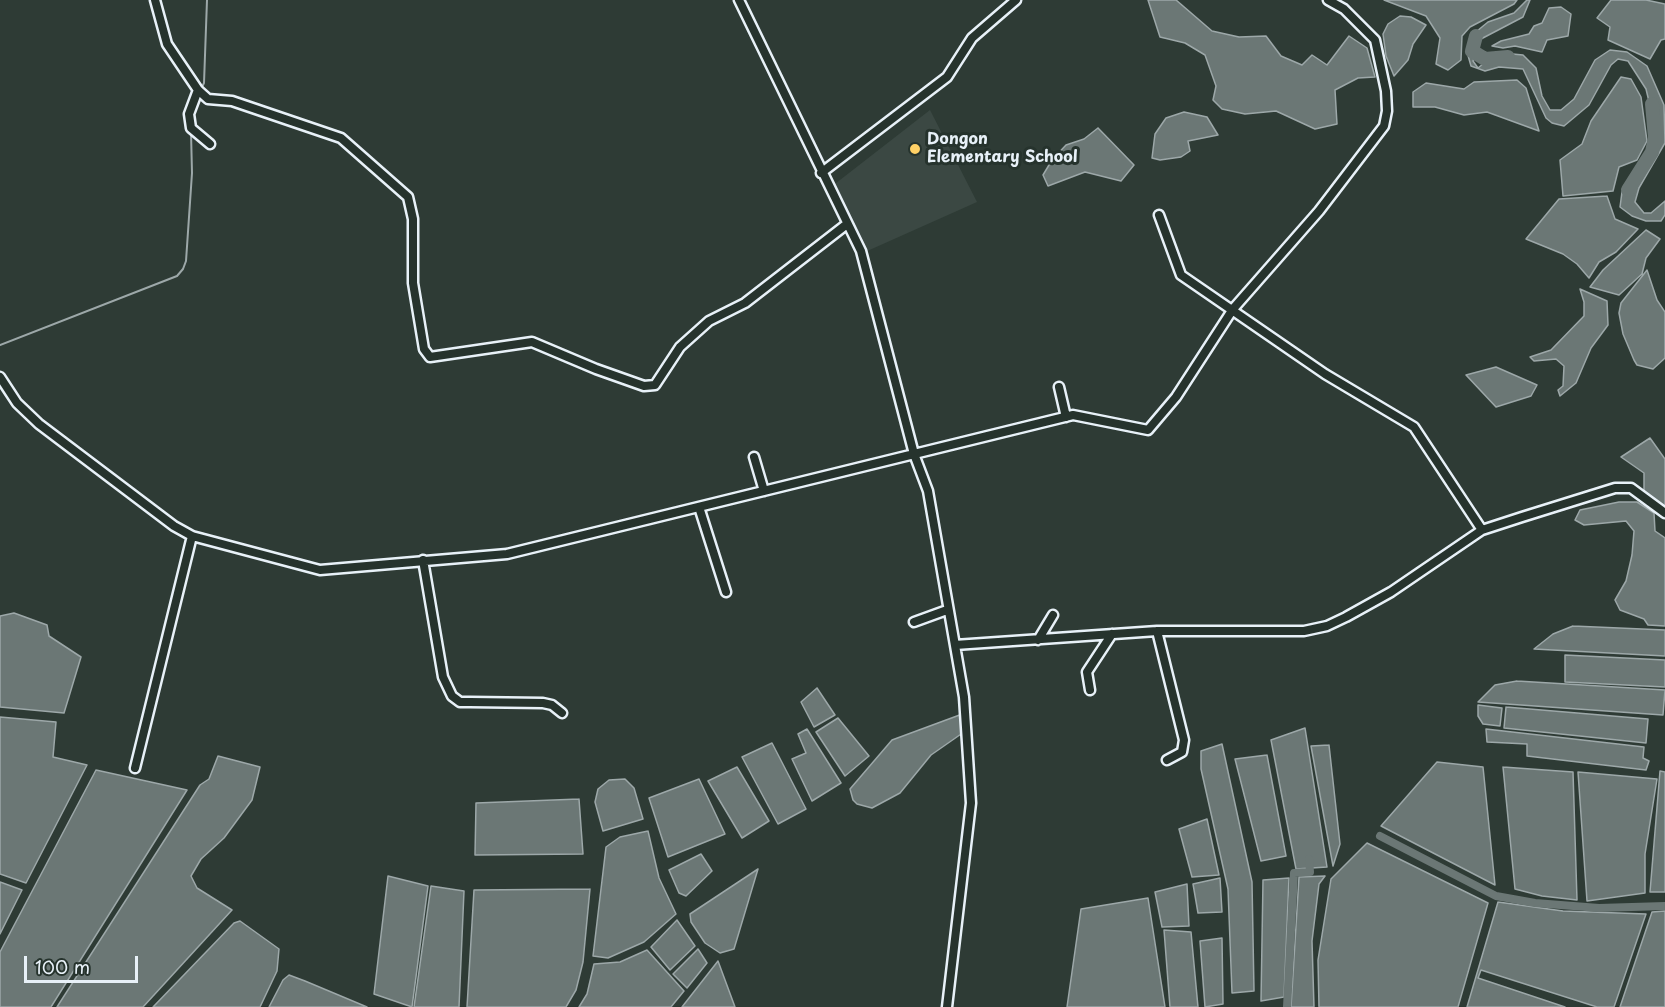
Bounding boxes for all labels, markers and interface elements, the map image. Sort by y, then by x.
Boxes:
place label: Dongon Elementary School [927,130,1078,168]
marker: Dongon Elementary School [908,142,922,156]
scale bar [27,944,141,982]
text: 100 m [35,953,90,980]

